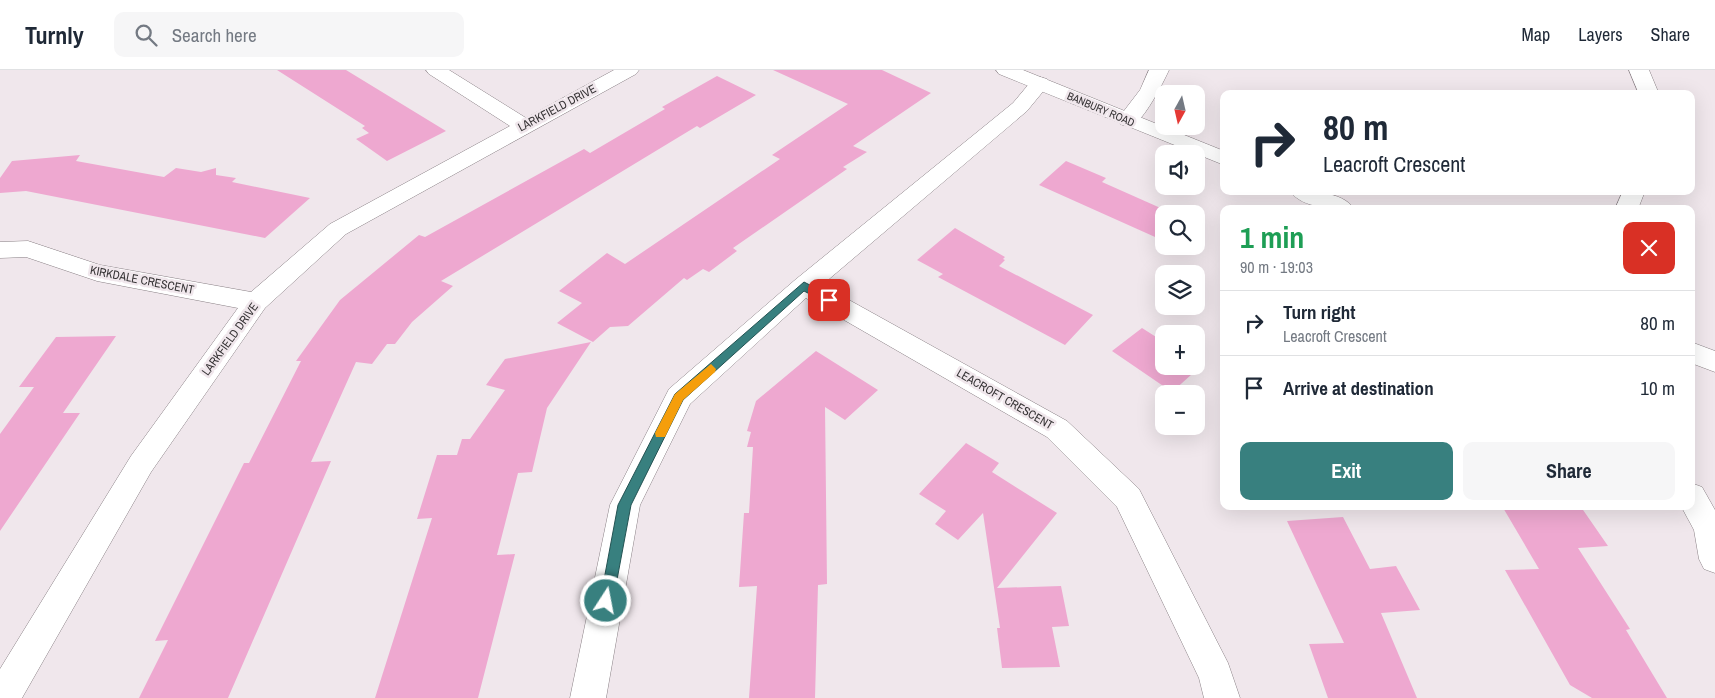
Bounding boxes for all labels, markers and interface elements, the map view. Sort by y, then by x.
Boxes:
search box [114,12,464,57]
text: Turnly [25,19,84,51]
icon: search [132,21,160,49]
text: Search here [172,22,257,48]
text: Map [1522,22,1550,47]
text: Layers [1578,22,1623,47]
text: Share [1651,22,1690,47]
street label: LARKFIELD DRIVE [515,81,599,135]
north arrow [1155,85,1205,135]
map controls [1155,85,1205,435]
street label: BANBURY ROAD [1065,89,1137,129]
text: 80 m [1323,104,1388,151]
icon: right [1240,110,1305,175]
button: sound [1155,145,1205,195]
text: Leacroft Crescent [1323,149,1465,179]
button: search [1155,205,1205,255]
text: 1 min [1240,217,1304,257]
button: close [1623,222,1675,274]
text: 90 m · 19:03 [1240,256,1313,278]
street label: KIRKDALE CRESCENT [89,262,195,298]
button: layers [1155,265,1205,315]
pin [808,279,850,321]
icon: arrive [815,286,843,314]
street label: LARKFIELD DRIVE [198,299,262,379]
text: Turn right [1283,299,1355,325]
icon: right [1240,309,1268,337]
text: 80 m [1640,310,1675,336]
button: + [1155,325,1205,375]
text: Leacroft Crescent [1283,325,1387,347]
street label: LEACROFT CRESCENT [954,365,1056,433]
icon: arrive [1240,374,1268,402]
text: Arrive at destination [1283,375,1434,401]
text: 10 m [1640,375,1675,401]
button: − [1155,385,1205,435]
button: Exit [1240,442,1453,500]
button: Share [1463,442,1675,500]
position arrow [579,574,631,626]

